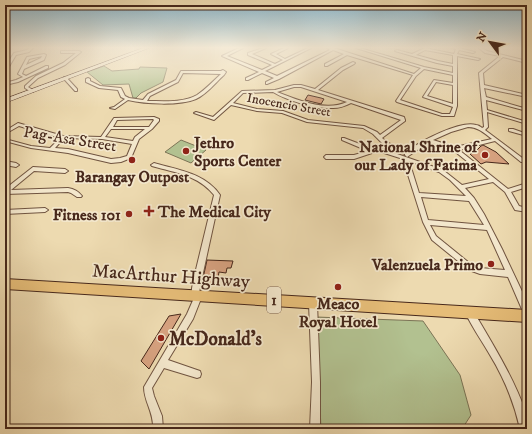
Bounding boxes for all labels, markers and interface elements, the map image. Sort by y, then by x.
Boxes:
north arrow [470,22,510,62]
text: N [474,30,491,45]
street label: Inocencio Street [246,90,332,120]
street label: Pag-Asa Street [22,122,118,156]
place label: Jethro Sports Center [192,133,282,171]
place label: National Shrine of our Lady of Fatima [354,137,480,175]
marker: Jethro Sports Center [181,146,191,156]
marker: National Shrine of our Lady of Fatima [480,150,490,160]
marker: Barangay Outpost [127,155,137,165]
place label: Barangay Outpost [75,167,190,187]
place label: The Medical City [157,202,271,222]
place label: Fitness 101 [53,205,121,225]
marker: The Medical City [143,205,155,217]
marker: Fitness 101 [124,209,134,219]
place label: Valenzuela Primo [371,255,483,275]
marker: Valenzuela Primo [486,259,496,269]
street label: MacArthur Highway [91,260,252,294]
marker: Meaco Royal Hotel [333,282,343,292]
road number: 1 [267,287,281,313]
place label: Meaco Royal Hotel [299,294,378,332]
place label: McDonald's [169,328,262,351]
marker: McDonald's [156,333,166,343]

